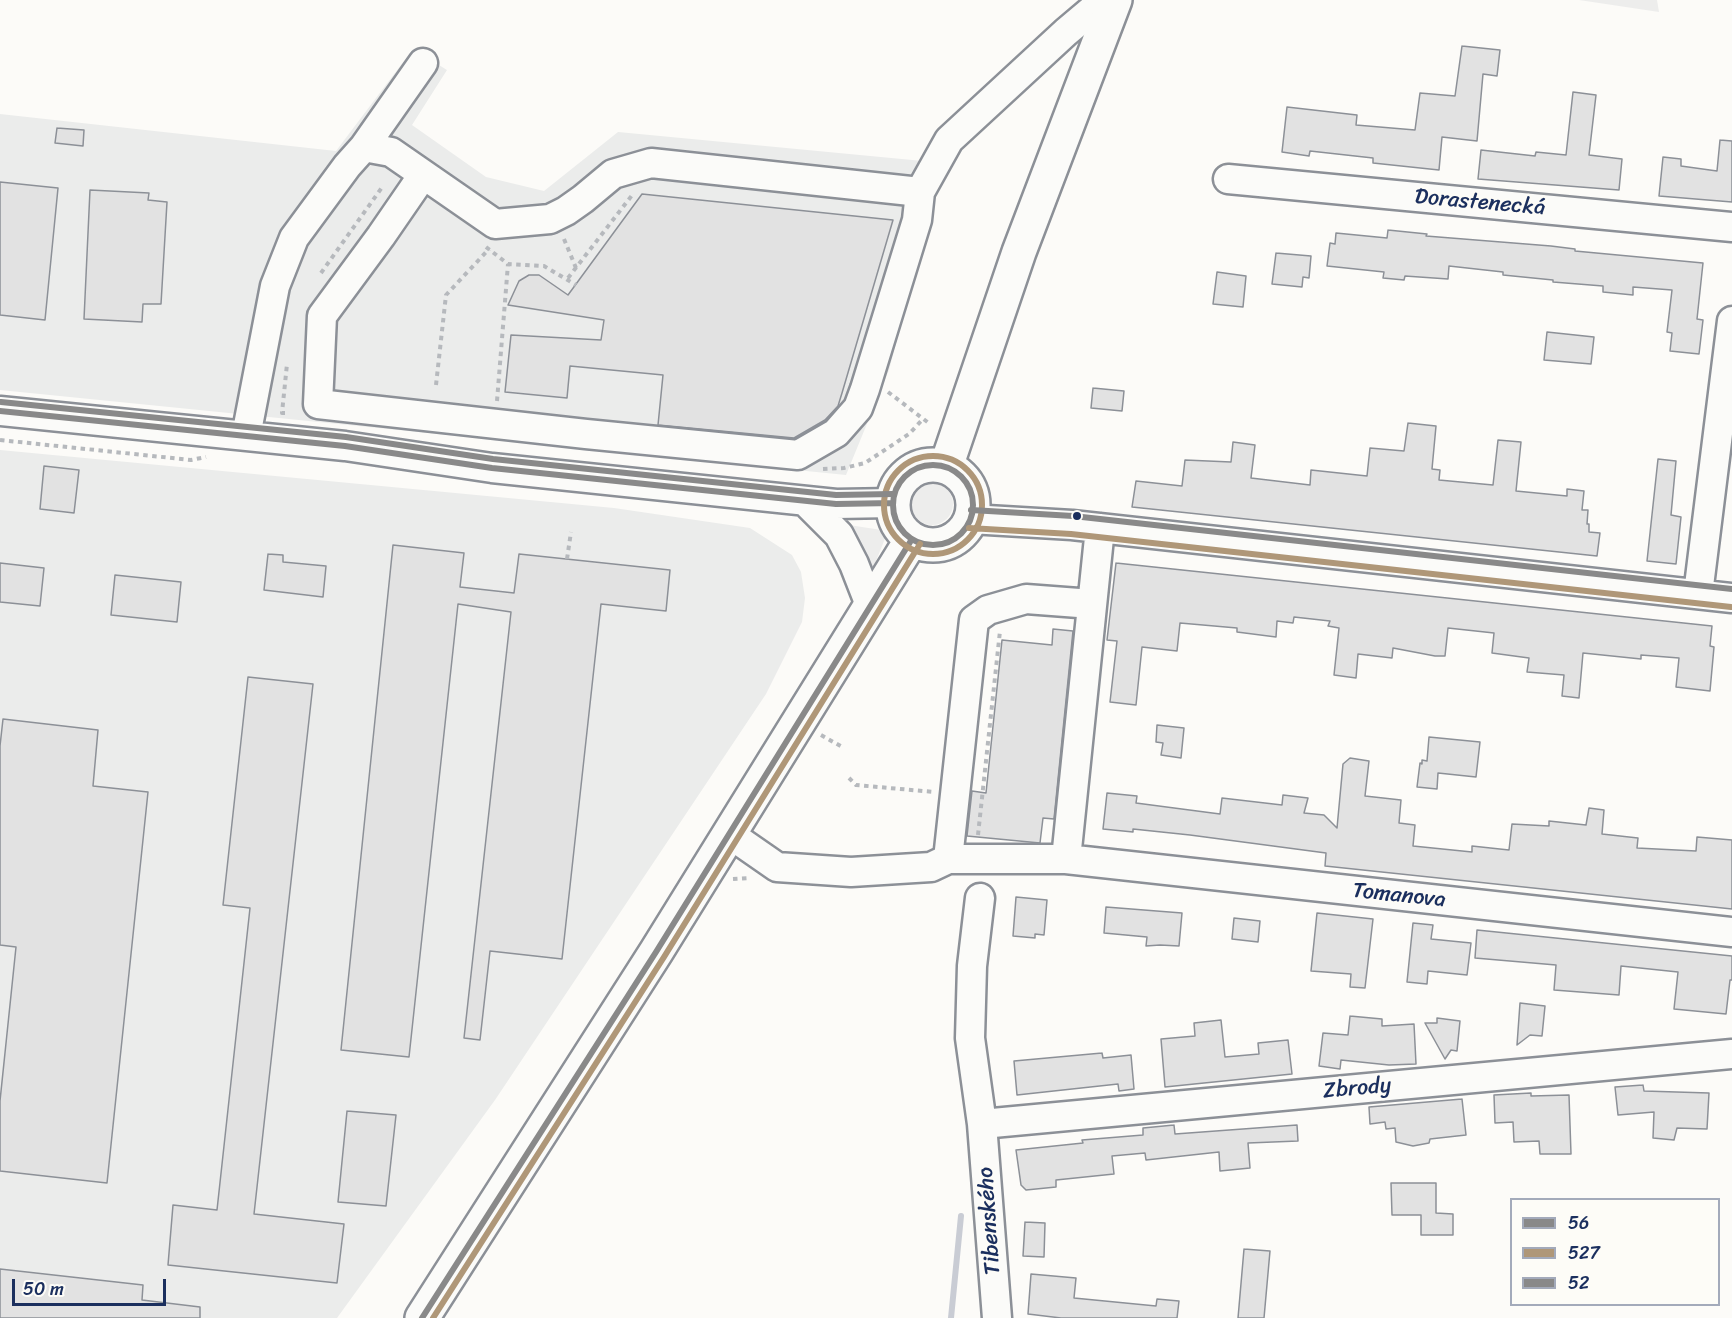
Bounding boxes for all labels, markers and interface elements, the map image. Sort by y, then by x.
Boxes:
street label: Dorastenecká [1414,184,1546,222]
unlabelled marker [1071,510,1083,522]
street label: Tomanova [1351,878,1447,914]
street label: Zbrody [1322,1073,1392,1105]
street label: Tibenského [973,1166,1007,1276]
legend [1510,1198,1720,1306]
text: 56 [1568,1207,1589,1239]
text: 527 [1568,1237,1600,1269]
scale bar [15,1267,170,1305]
text: 52 [1568,1267,1589,1299]
text: 50 m [23,1273,64,1305]

